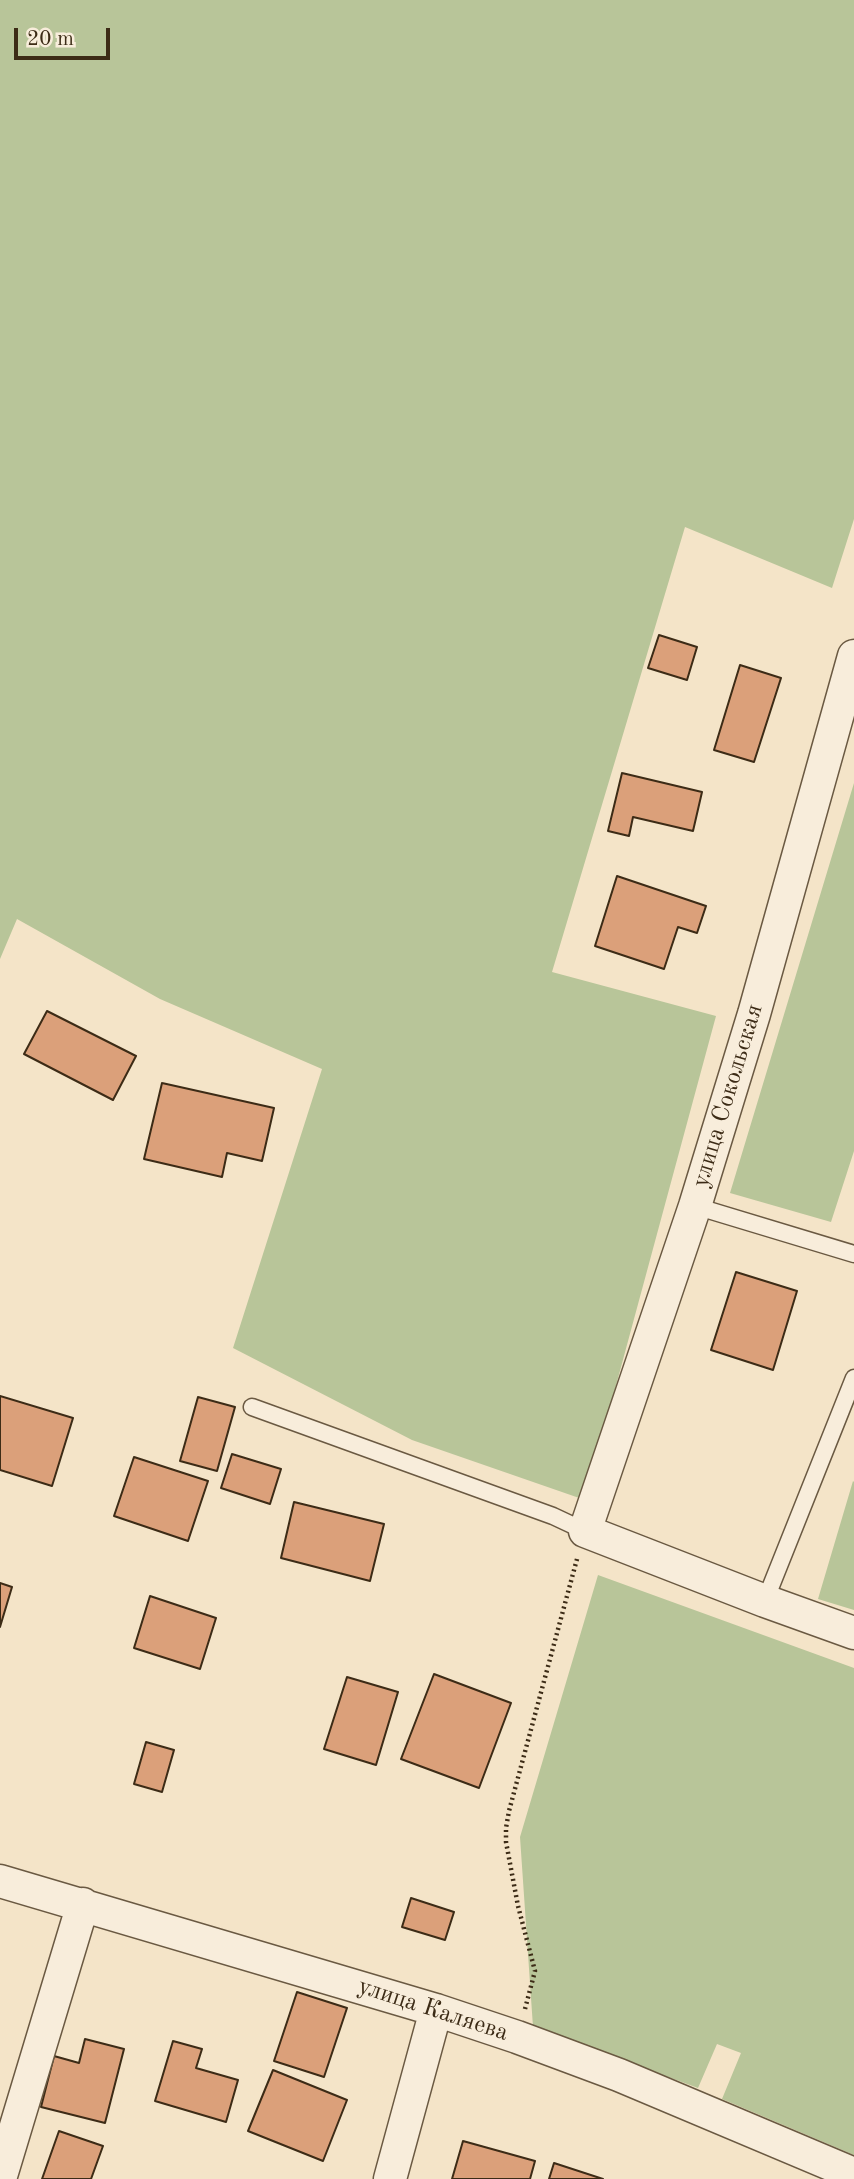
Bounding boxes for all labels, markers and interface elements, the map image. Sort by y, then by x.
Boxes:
scale bar [18,14,114,58]
text: 20 m [27,29,74,50]
street label: улица Сокольская [686,1001,770,1191]
street label: улица Каляева [354,1972,512,2048]

